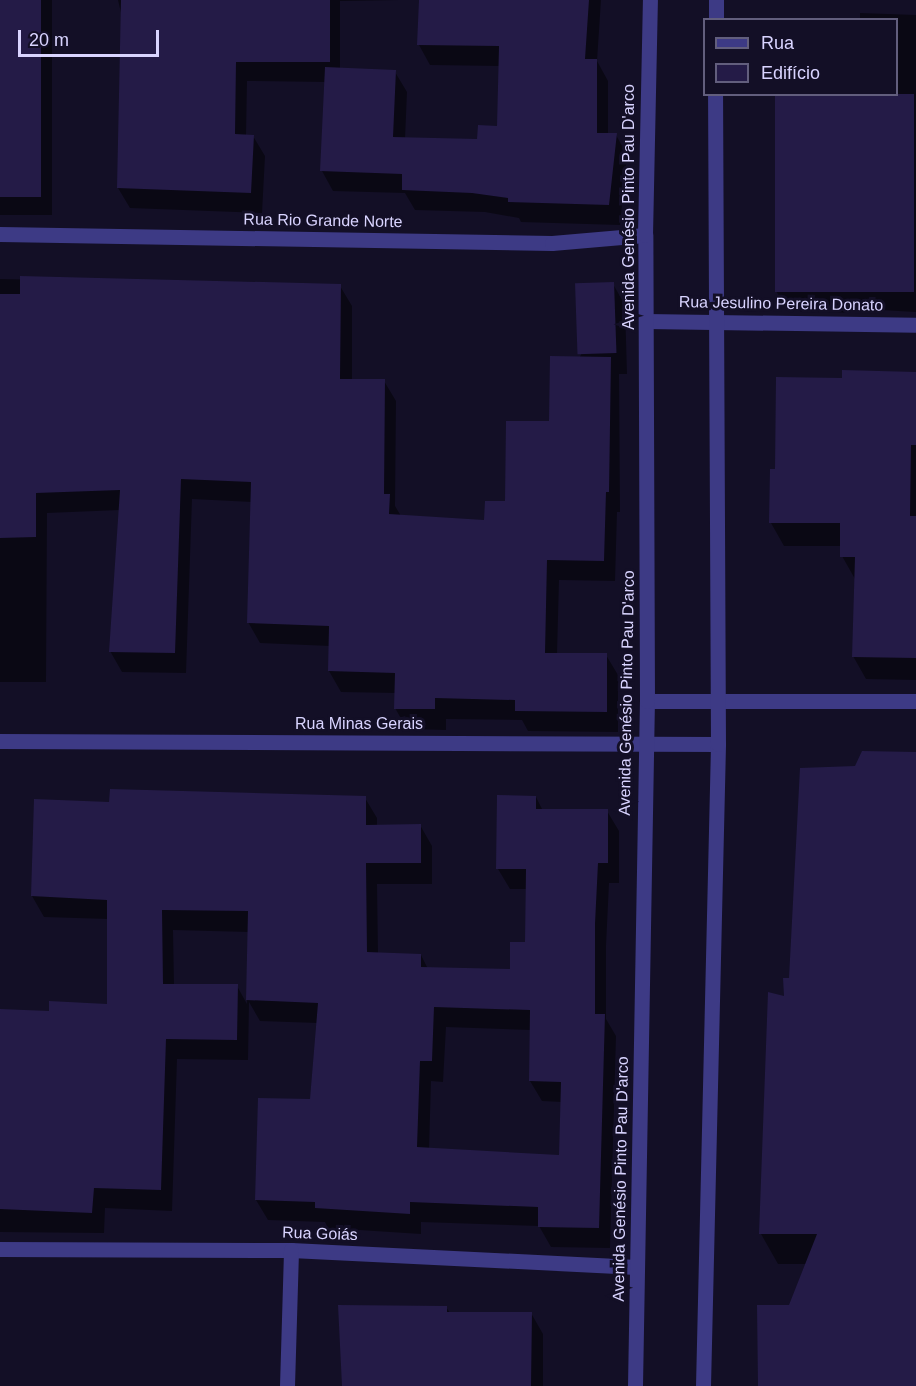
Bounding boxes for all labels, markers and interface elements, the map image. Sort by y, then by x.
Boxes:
scale bar [21,18,162,56]
legend [703,18,898,96]
text: 20 m [29,30,69,50]
text: Rua [761,33,794,53]
text: Edifício [761,63,820,83]
street label: Avenida Genésio Pinto Pau D'arco [619,84,639,330]
street label: Rua Rio Grande Norte [243,210,403,232]
street label: Rua Jesulino Pereira Donato [679,293,883,315]
street label: Avenida Genésio Pinto Pau D'arco [615,570,639,816]
street label: Rua Minas Gerais [295,714,423,734]
street label: Avenida Genésio Pinto Pau D'arco [609,1056,633,1302]
street label: Rua Goiás [282,1223,358,1245]

